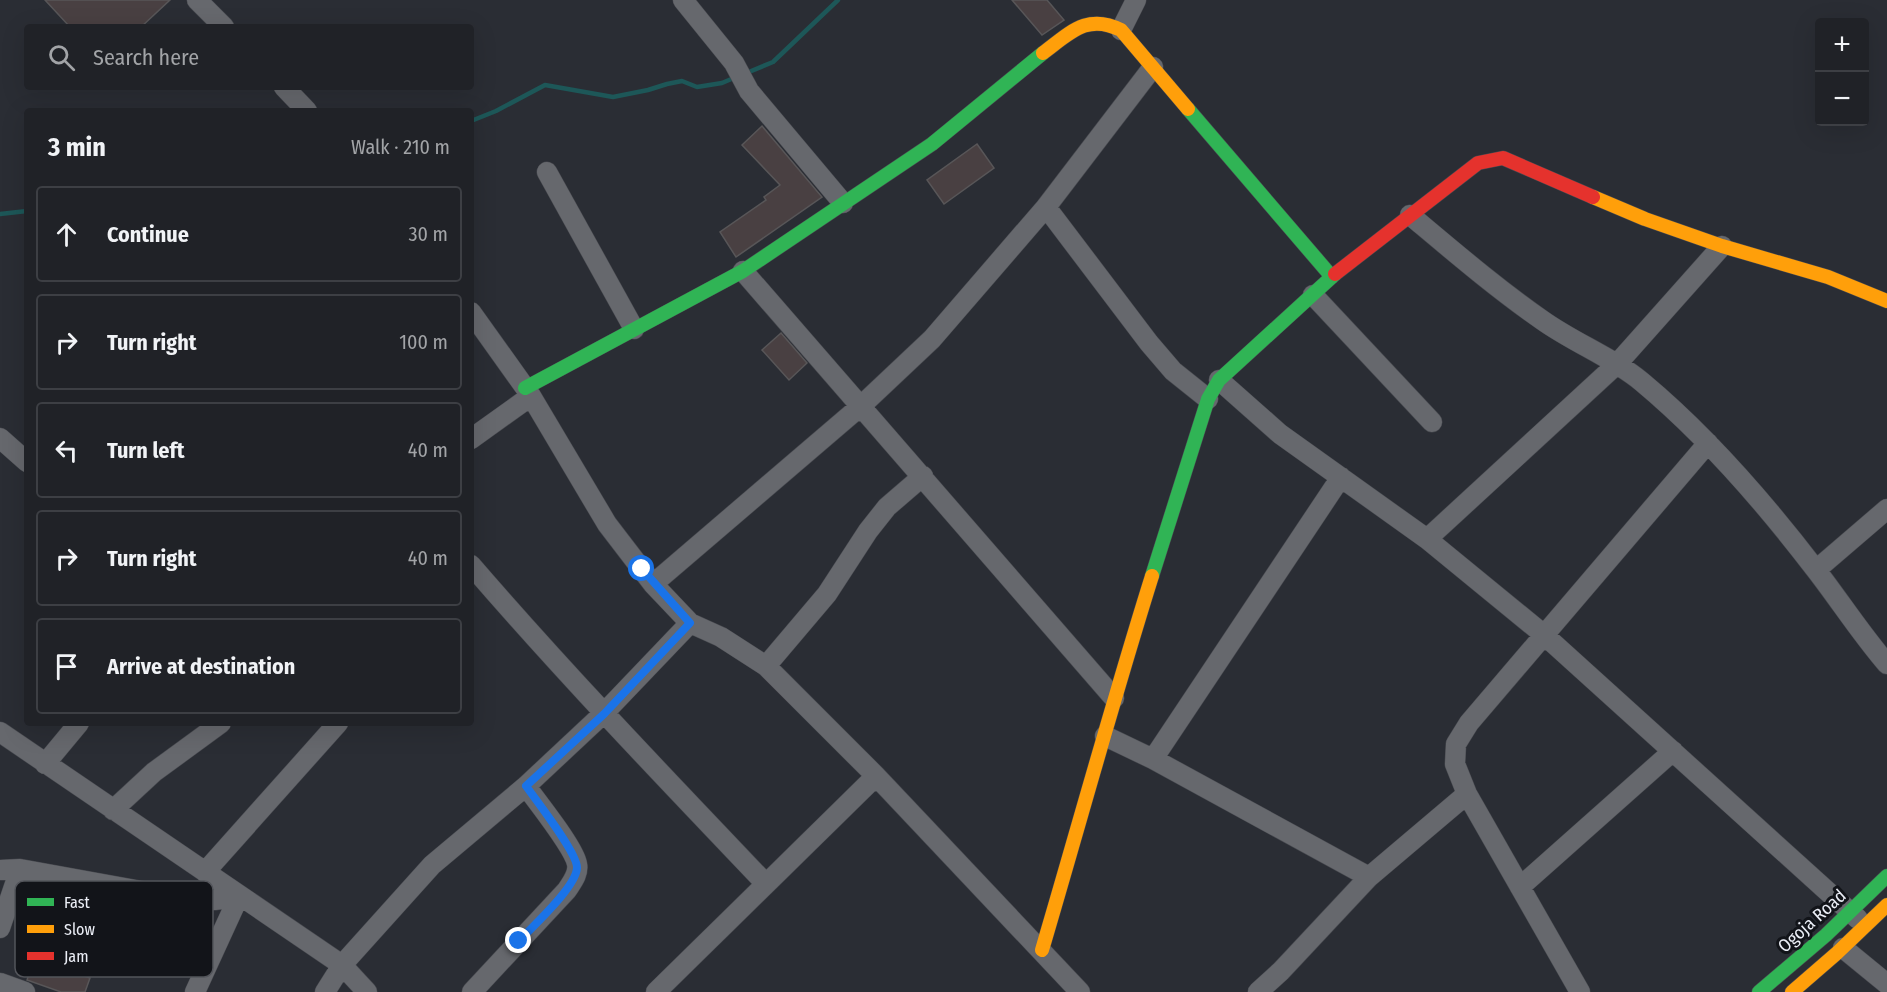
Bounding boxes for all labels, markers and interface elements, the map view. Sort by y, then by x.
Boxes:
map controls [1815,18,1869,126]
button: + [1815,18,1869,72]
search box [24,24,474,90]
icon: search [45,41,78,74]
text: Search here [93,44,199,71]
button: − [1815,72,1869,126]
text: 3 min [48,132,106,163]
text: Walk · 210 m [351,135,450,159]
icon: ahead [50,218,83,251]
text: Continue [107,221,189,248]
text: 30 m [408,222,448,246]
icon: right [50,326,83,359]
text: Turn right [107,329,196,356]
text: 100 m [399,330,448,354]
icon: left [50,434,83,467]
text: Turn left [107,437,185,464]
text: 40 m [408,438,448,462]
icon: right [50,542,83,575]
text: Turn right [107,545,196,572]
text: 40 m [408,546,448,570]
route start [628,555,654,581]
icon: arrive [50,650,83,683]
text: Arrive at destination [107,653,295,680]
legend [15,881,213,977]
street label: Ogoja Road [1773,885,1851,957]
text: Fast [64,893,91,912]
text: Slow [64,920,95,939]
route end [505,927,531,953]
text: Jam [64,947,89,966]

